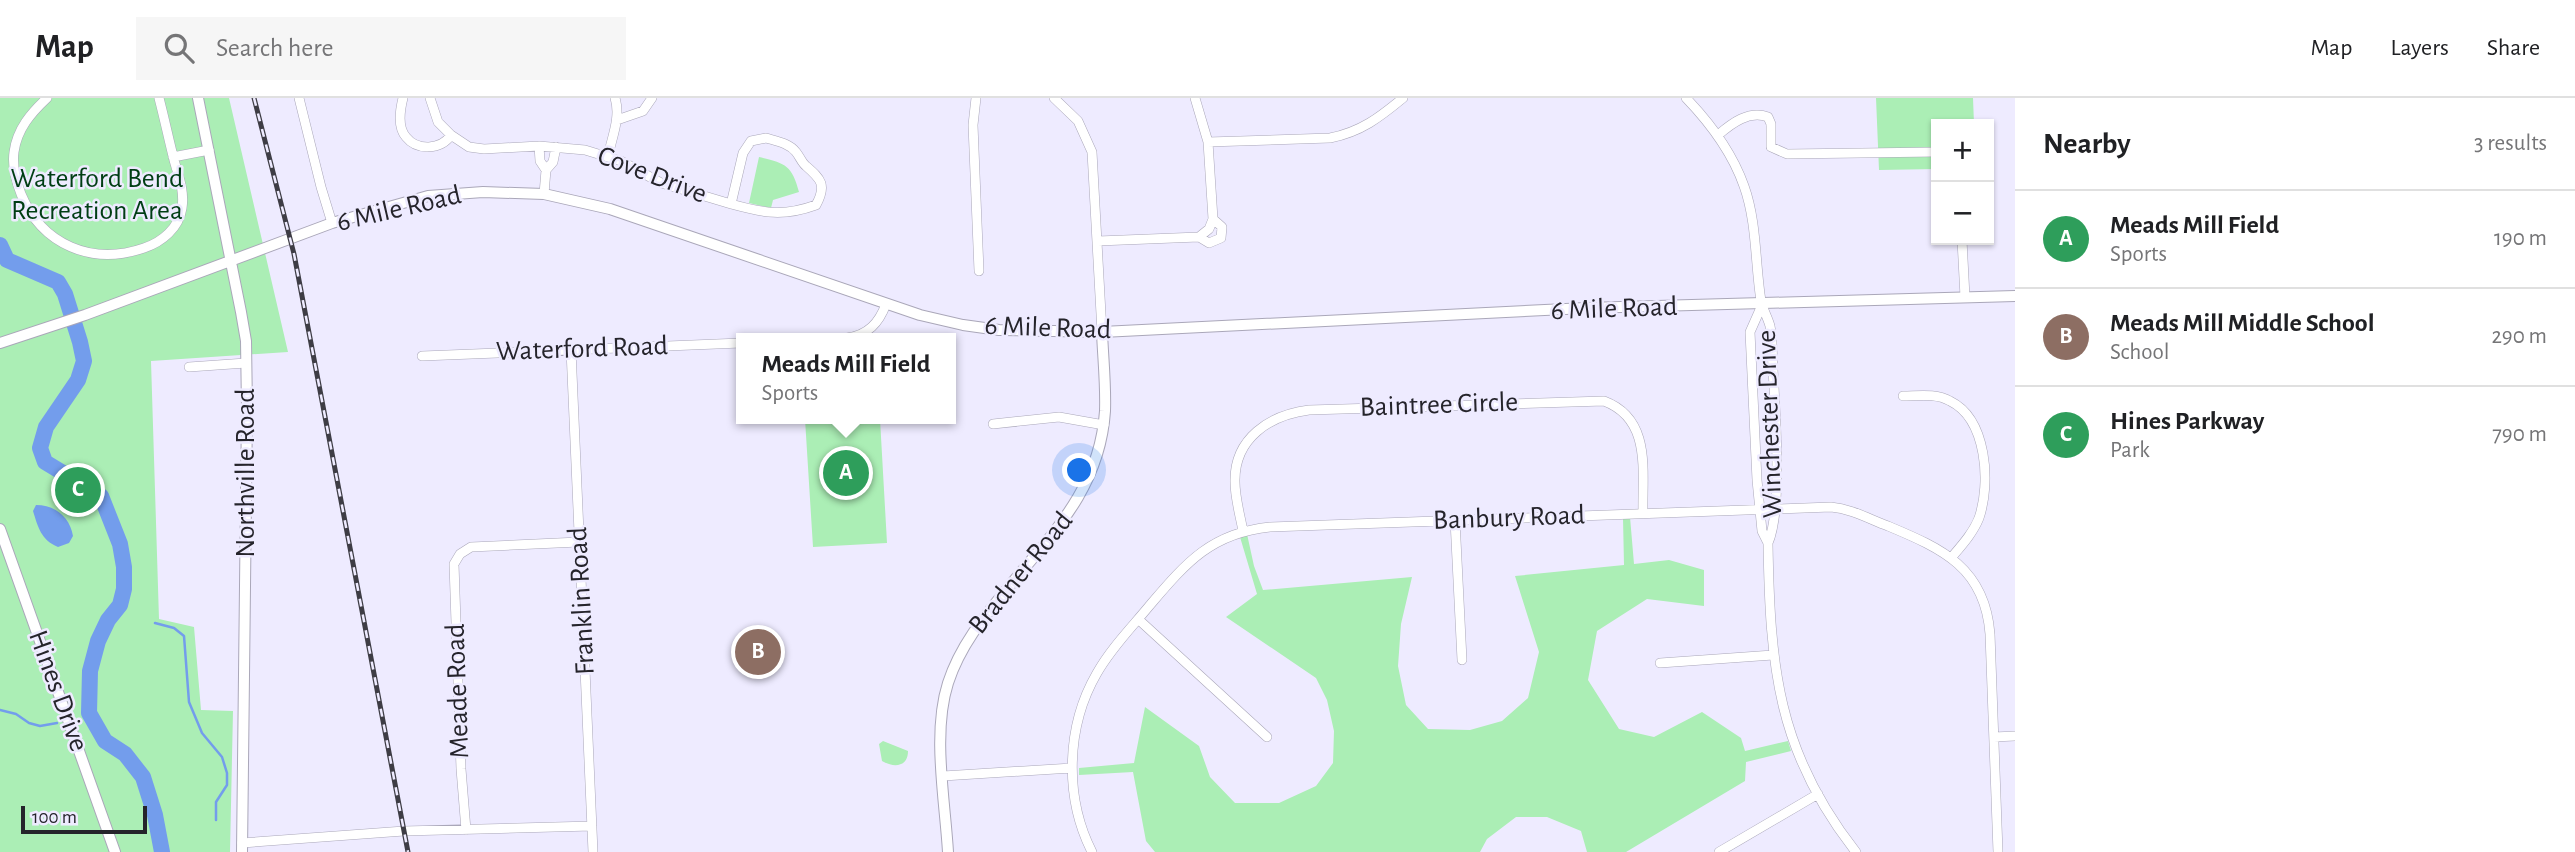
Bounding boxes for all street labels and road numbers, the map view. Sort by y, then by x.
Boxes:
street label: Cove Drive [593,141,711,209]
street label: 6 Mile Road [334,181,464,237]
street label: 6 Mile Road [1550,293,1678,325]
street label: 6 Mile Road [984,312,1112,344]
street label: Winchester Drive [1753,329,1787,519]
street label: Waterford Road [495,332,669,366]
street label: Northville Road [232,388,260,558]
street label: Baintree Circle [1359,388,1519,422]
street label: Banbury Road [1432,501,1586,535]
street label: Bradner Road [964,507,1078,639]
street label: Franklin Road [564,526,600,676]
street label: Meade Road [442,623,474,759]
street label: Hines Drive [23,627,93,755]

